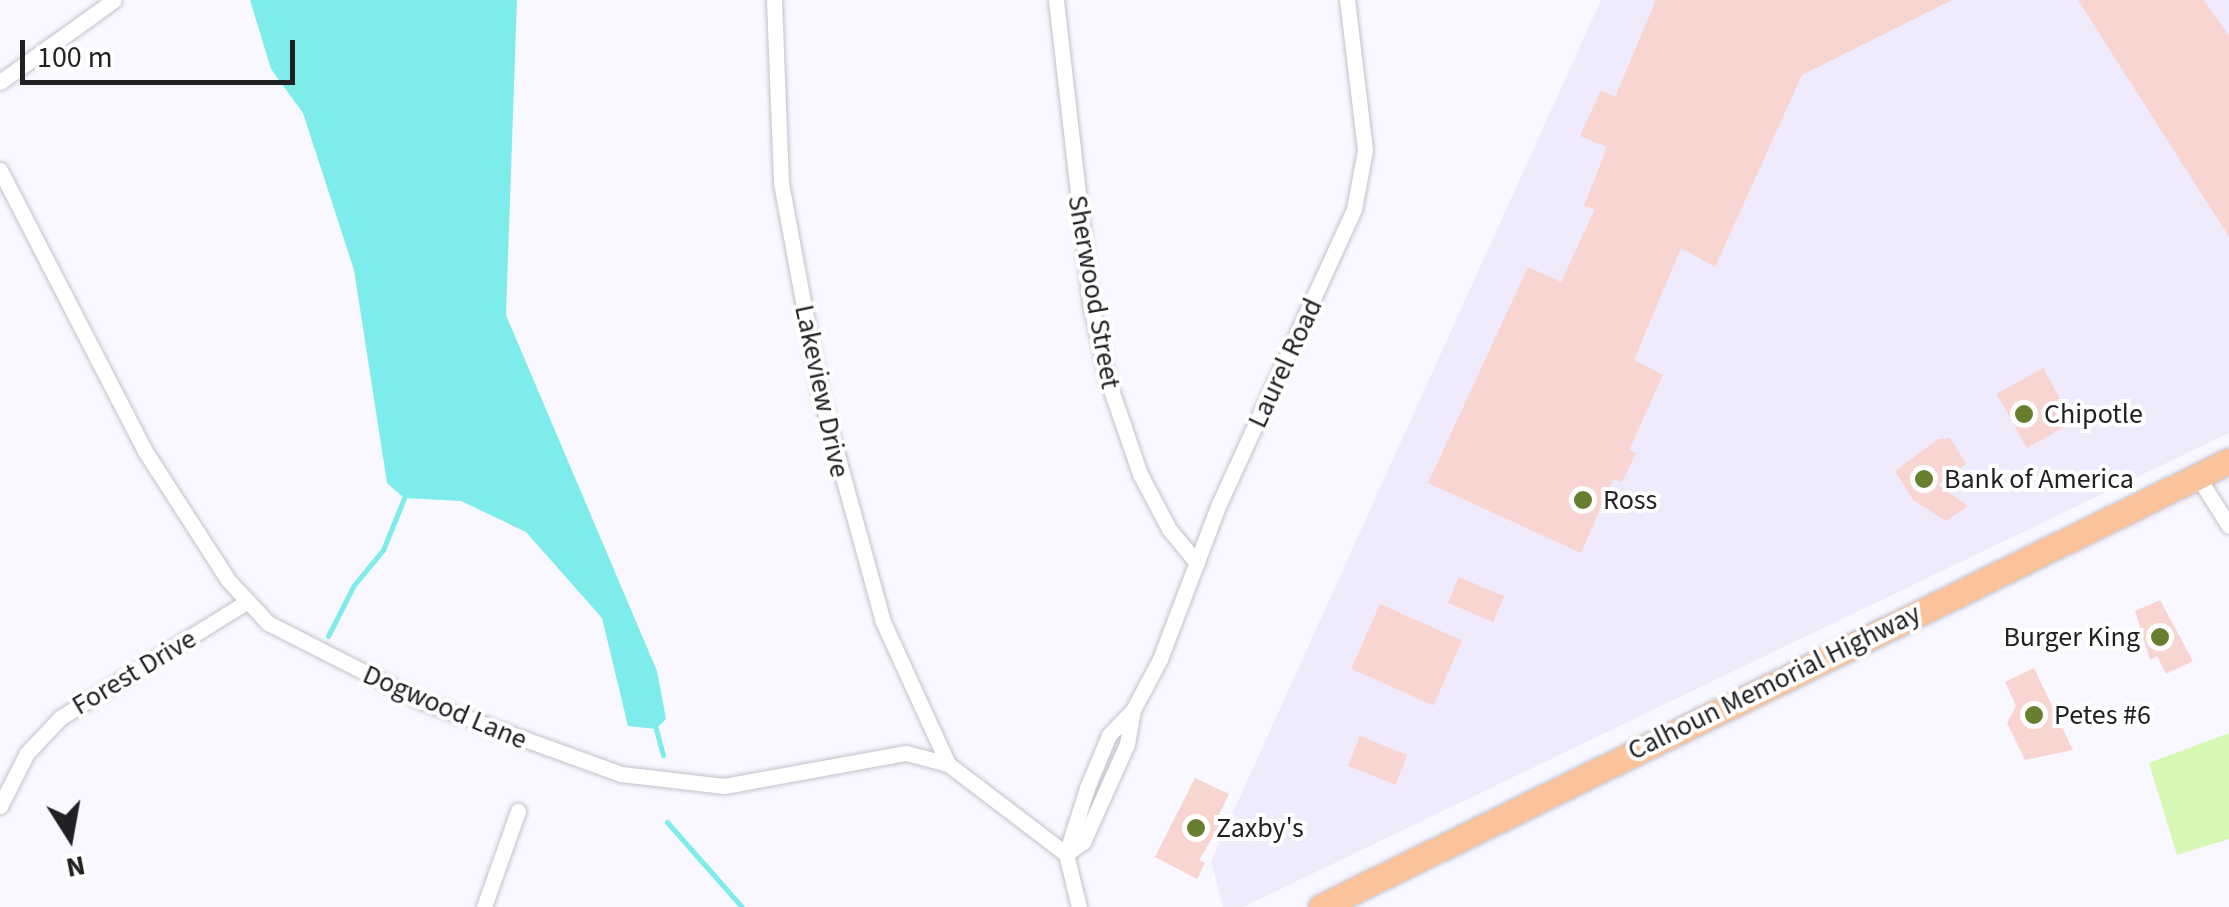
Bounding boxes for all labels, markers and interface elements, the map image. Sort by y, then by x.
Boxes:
scale bar [25,20,300,82]
text: 100 m [37,36,113,79]
street label: Sherwood Street [1060,193,1128,391]
street label: Laurel Road [1240,293,1330,433]
street label: Lakeview Drive [787,302,857,480]
place label: Chipotle [2044,397,2143,431]
marker: Chipotle [2013,403,2035,425]
place label: Bank of America [1944,462,2134,496]
marker: Bank of America [1913,468,1935,490]
place label: Ross [1603,483,1657,517]
marker: Ross [1572,489,1594,511]
street label: Calhoun Memorial Highway [1622,596,1926,768]
place label: Burger King [2003,620,2140,654]
street label: Forest Drive [66,622,202,722]
marker: Burger King [2149,626,2171,648]
street label: Dogwood Lane [358,657,532,757]
place label: Petes #6 [2054,698,2151,732]
marker: Petes #6 [2023,704,2045,726]
north arrow [20,787,120,887]
place label: Zaxby's [1216,811,1304,845]
marker: Zaxby's [1185,817,1207,839]
text: N [63,845,89,888]

